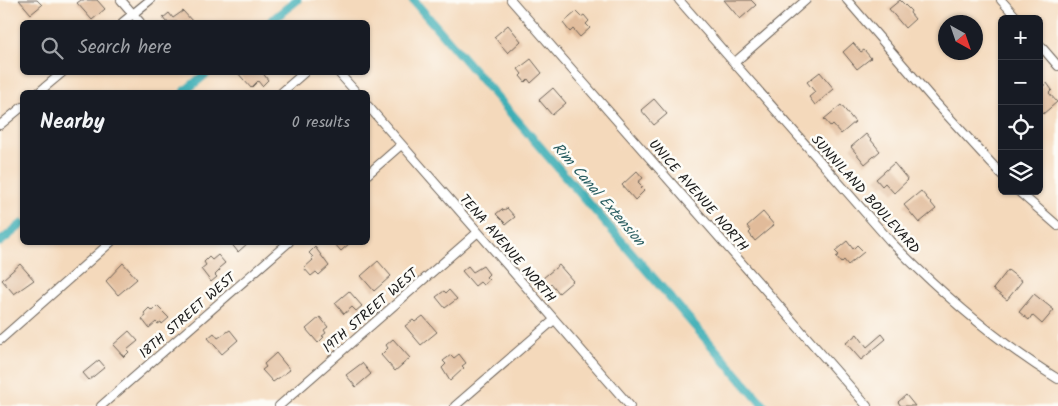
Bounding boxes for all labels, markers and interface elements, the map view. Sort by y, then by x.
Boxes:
north arrow [938,15,983,60]
map controls [998,15,1043,195]
button: + [998,15,1043,60]
search box [20,20,370,75]
text: Search here [78,33,172,63]
icon: search [38,34,66,62]
button: − [998,60,1043,105]
button: locate [998,105,1043,150]
text: Nearby [40,106,105,139]
text: 0 results [292,110,350,135]
street label: SUNNILAND BOULEVARD [805,130,925,259]
street label: UNICE AVENUE NORTH [643,134,754,257]
water label: Rim Canal Extension [546,137,651,253]
button: layers [998,150,1043,195]
street label: TENA AVENUE NORTH [454,189,561,308]
street label: 19TH STREET WEST [318,262,424,359]
street label: 18TH STREET WEST [134,266,242,364]

